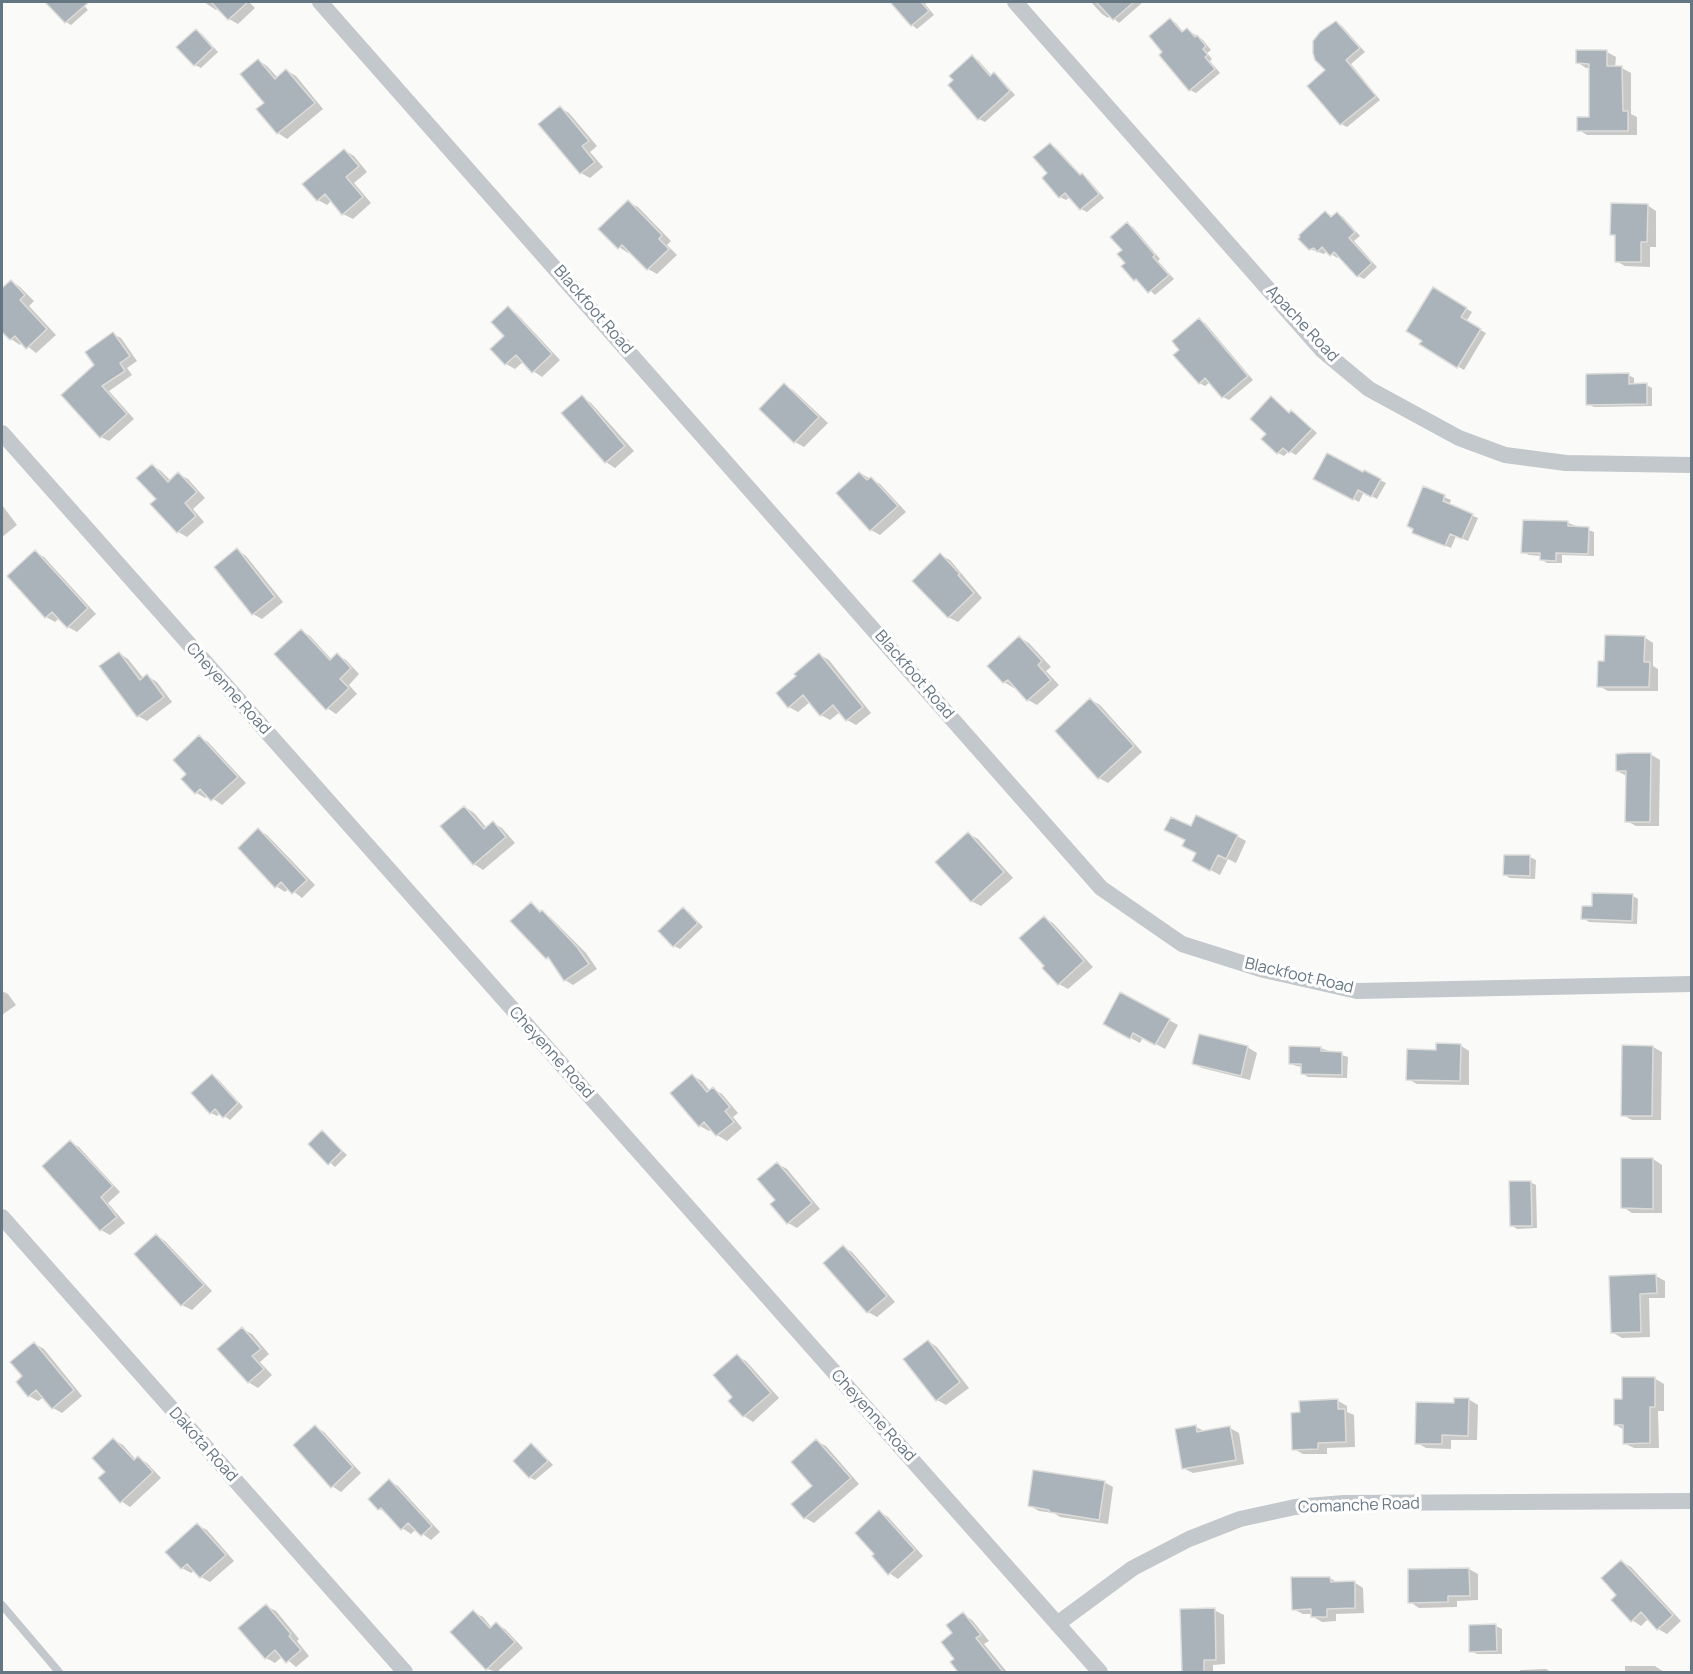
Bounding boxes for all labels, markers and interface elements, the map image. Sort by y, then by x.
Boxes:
street label: Blackfoot Road [549,262,637,358]
street label: Apache Road [1262,282,1342,366]
street label: Blackfoot Road [870,627,958,723]
street label: Cheyenne Road [182,639,274,739]
street label: Blackfoot Road [1243,954,1355,998]
street label: Cheyenne Road [505,1003,597,1103]
street label: Cheyenne Road [827,1366,919,1466]
street label: Dakota Road [165,1404,241,1486]
street label: Comanche Road [1298,1494,1420,1518]

